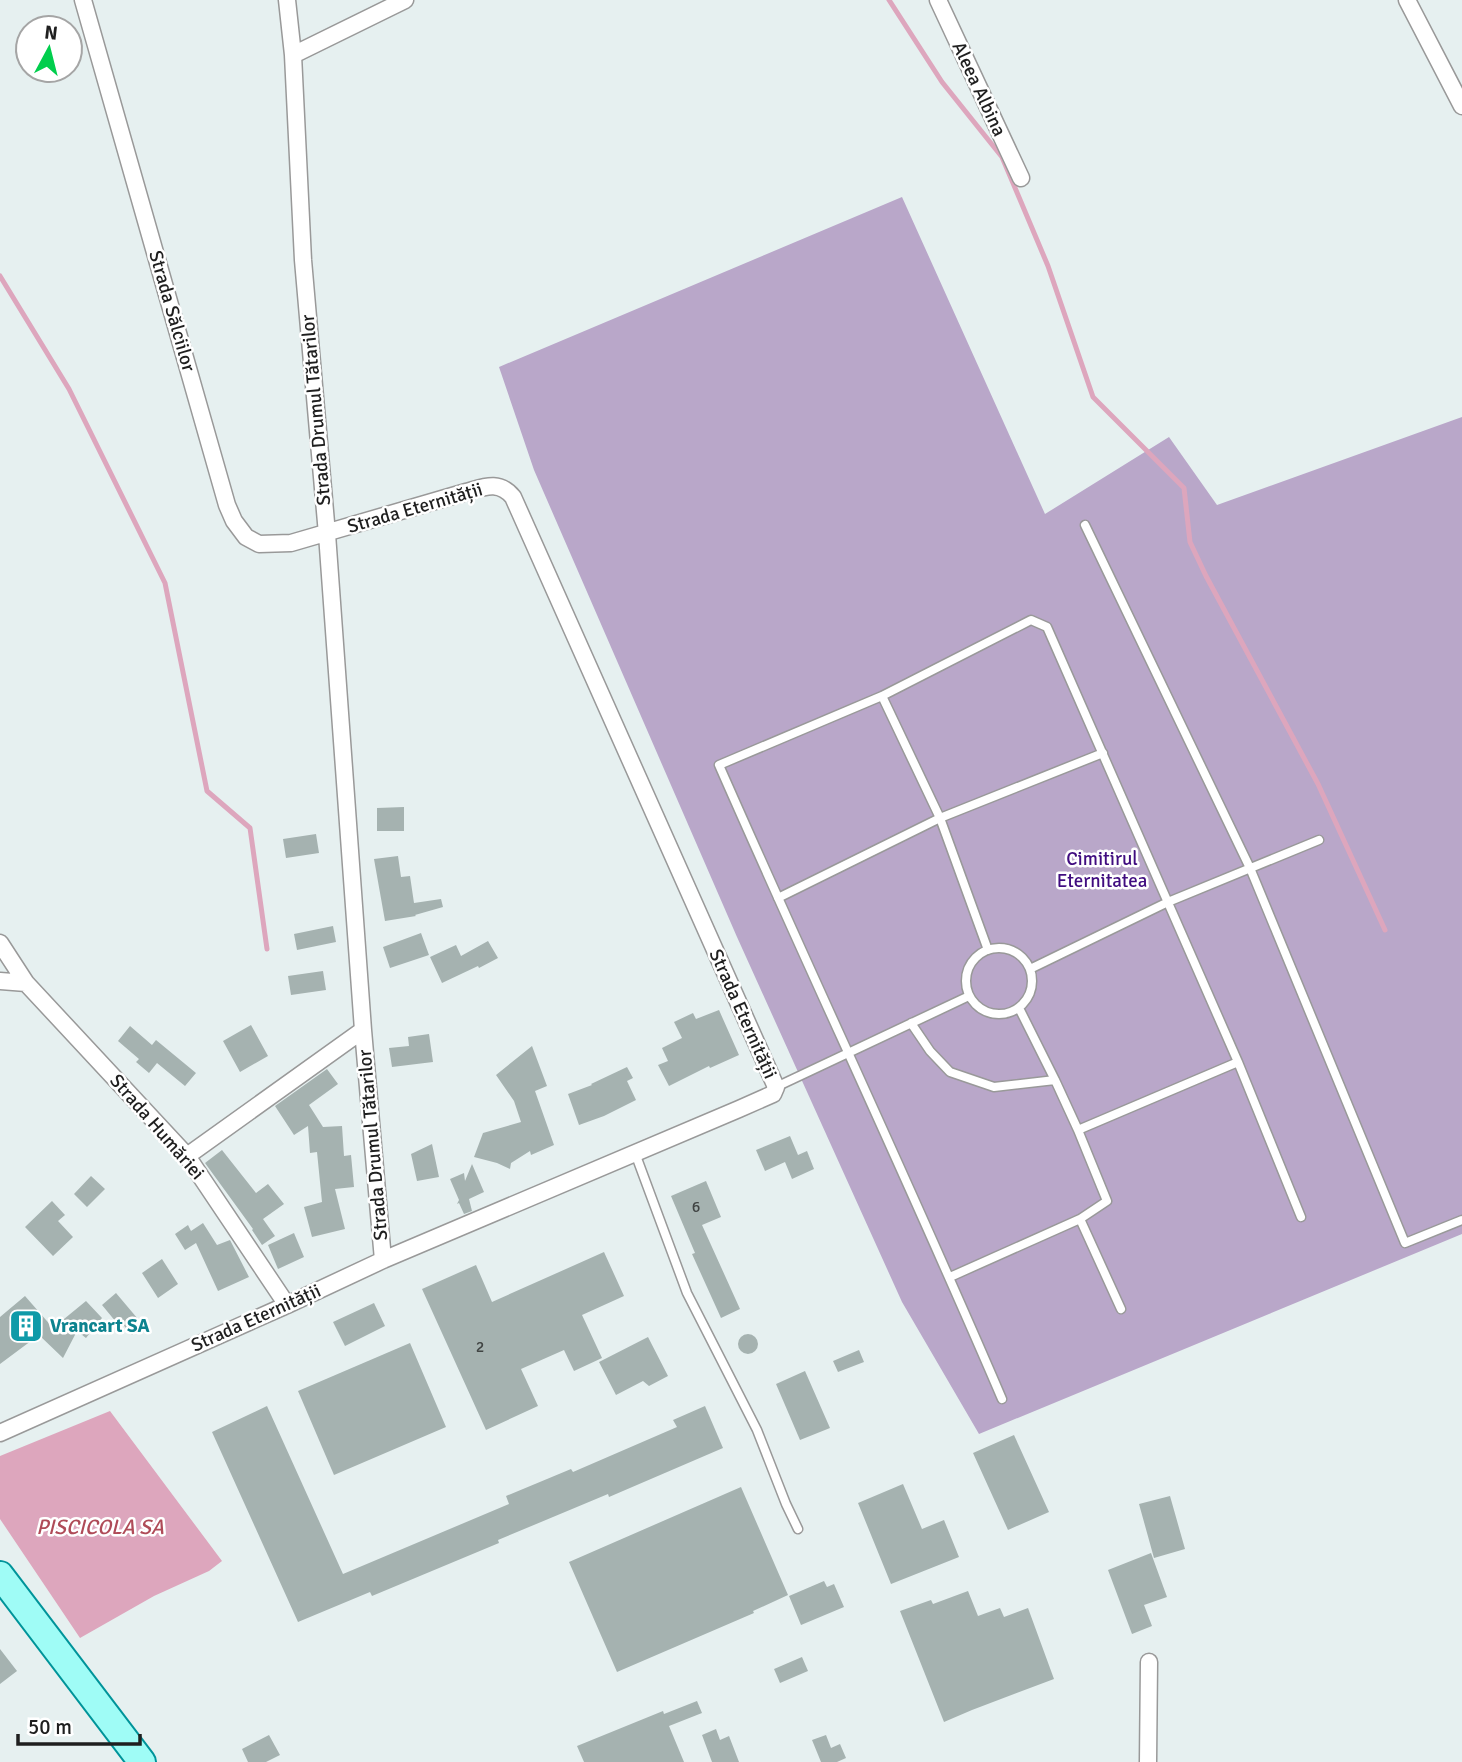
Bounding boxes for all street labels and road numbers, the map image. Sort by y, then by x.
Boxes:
street label: Aleea Albina [947,38,1011,140]
street label: Strada Sălciilor [143,248,201,374]
street label: Strada Drumul Tătarilor [296,314,336,506]
street label: Strada Eternității [345,477,485,539]
street label: Strada Eternității [704,945,782,1083]
street label: Strada Drumul Tătarilor [353,1049,393,1241]
street label: Strada Humăriei [104,1069,210,1185]
street label: Strada Eternității [187,1279,325,1357]

